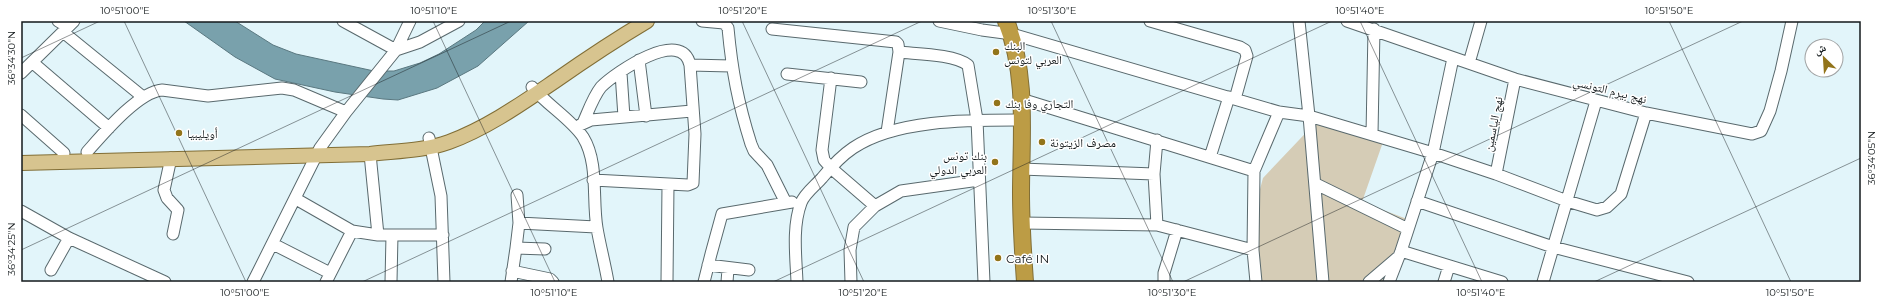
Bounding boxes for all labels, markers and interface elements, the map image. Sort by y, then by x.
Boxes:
text: 10°51'00"E [100,4,150,17]
text: 10°51'10"E [410,4,458,17]
text: 10°51'20"E [719,4,768,17]
text: 10°51'30"E [1028,4,1077,17]
text: 10°51'40"E [1335,4,1385,17]
text: 10°51'50"E [1645,4,1694,17]
text: 36°34'30"N [5,31,18,85]
place label: البنك العربي لتونس [1004,38,1062,70]
north arrow [1804,38,1844,78]
text: ش [1812,40,1829,59]
marker: البنك العربي لتونس [991,47,1001,57]
street label: نهج بيرم التونسي [1571,74,1648,109]
street label: نهج الياسمين [1480,95,1506,153]
place label: التجاري وفا بنك [1005,96,1074,114]
marker: التجاري وفا بنك [992,98,1002,108]
place label: أويليبيا [187,126,218,141]
marker: أويليبيا [174,128,184,138]
text: 36°34'05"N [1865,131,1878,185]
place label: مصرف الزيتونة [1050,135,1116,150]
marker: مصرف الزيتونة [1037,137,1047,147]
place label: بنك تونس العربي الدولي [930,148,987,180]
marker: بنك تونس العربي الدولي [990,157,1000,167]
text: 36°34'25"N [5,222,18,276]
place label: Café IN [1006,251,1049,266]
marker: Café IN [993,253,1003,263]
text: 10°51'00"E [220,286,270,299]
text: 10°51'10"E [530,286,578,299]
text: 10°51'20"E [839,286,888,299]
text: 10°51'30"E [1148,286,1197,299]
text: 10°51'40"E [1456,286,1506,299]
text: 10°51'50"E [1766,286,1815,299]

